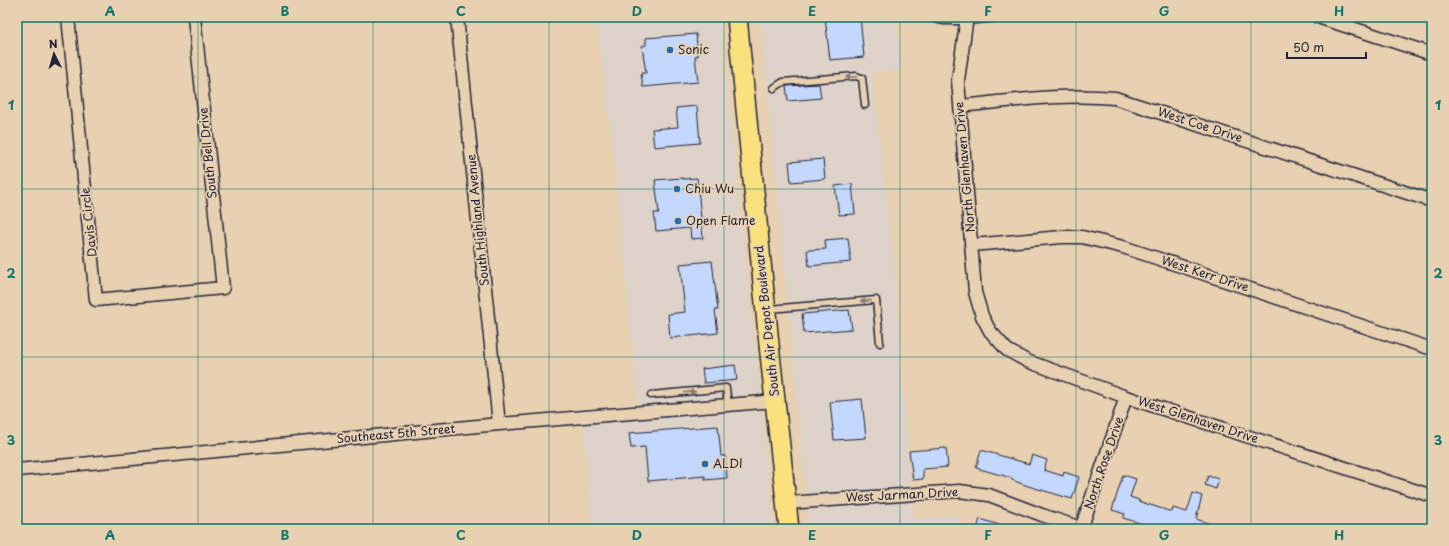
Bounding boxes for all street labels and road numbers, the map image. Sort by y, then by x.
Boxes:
street label: North Glenhaven Drive [949,101,979,233]
street label: West Coe Drive [1156,102,1245,146]
street label: South Bell Drive [193,106,221,200]
street label: South Highland Avenue [461,153,493,287]
street label: Davis Circle [75,186,101,258]
street label: South Air Depot Boulevard [749,244,783,398]
street label: West Kerr Drive [1159,250,1252,296]
street label: West Glenhaven Drive [1136,391,1261,447]
street label: North Rose Drive [1079,413,1128,512]
street label: Southeast 5th Street [336,419,456,447]
street label: West Jarman Drive [845,482,959,506]

